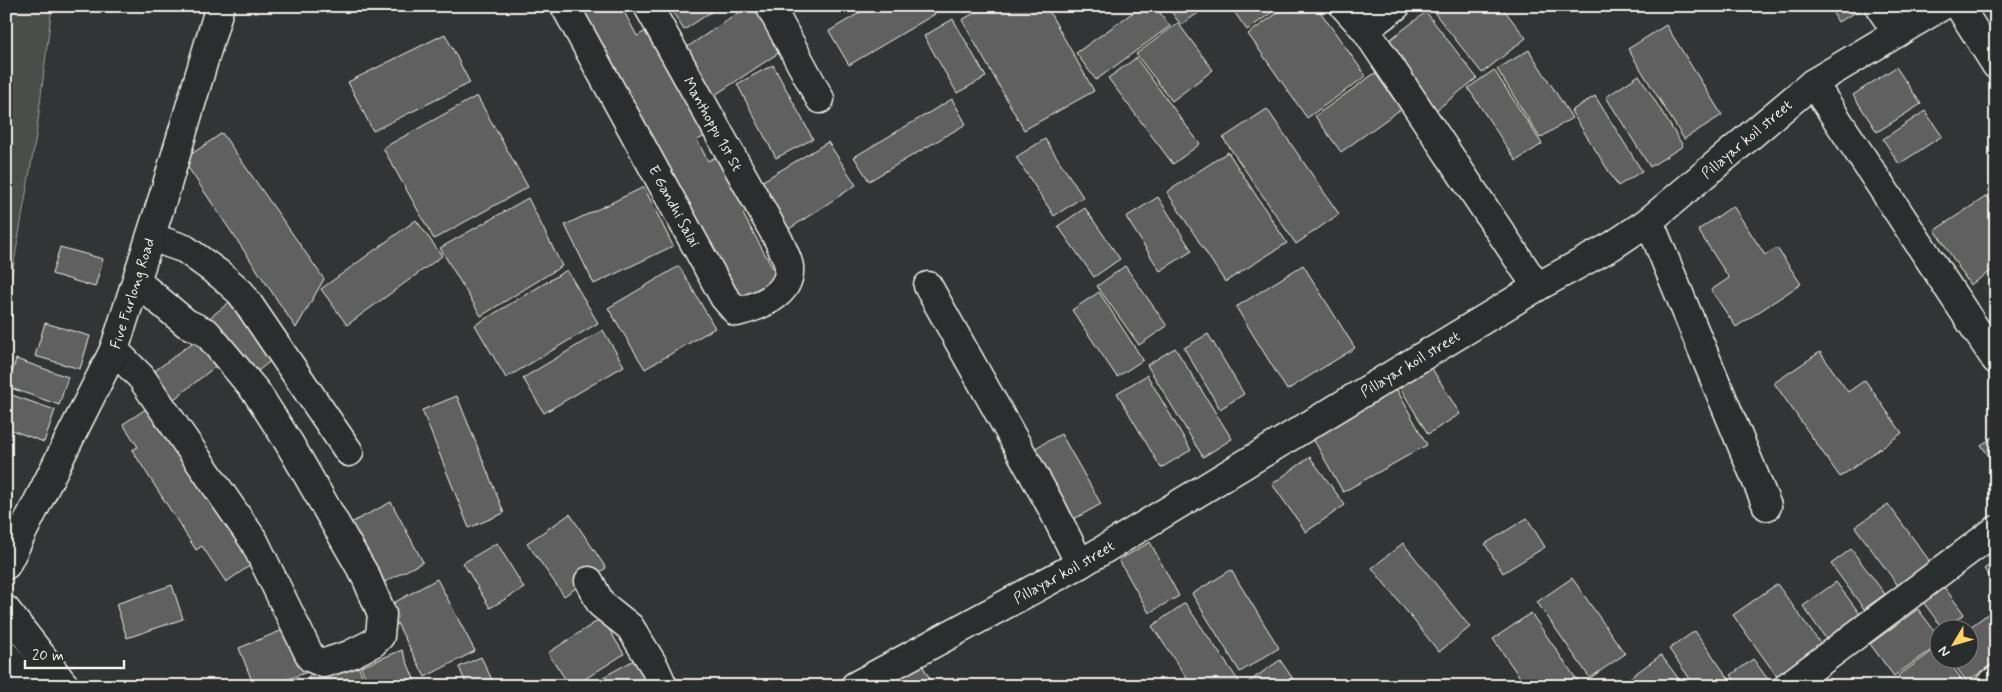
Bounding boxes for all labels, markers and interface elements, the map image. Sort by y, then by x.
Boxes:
street label: Manthoppu 1st St [678,74,747,176]
street label: Pillayar koil street [1698,95,1797,184]
street label: E Gandhi Salai [643,162,704,251]
street label: Five Furlong Road [106,236,160,352]
street label: Pillayar koil street [1357,327,1465,403]
street label: Pillayar koil street [1010,536,1119,609]
north arrow [1930,620,1980,670]
scale bar [25,637,124,669]
text: N [1935,642,1955,661]
text: 20 m [32,646,64,666]

